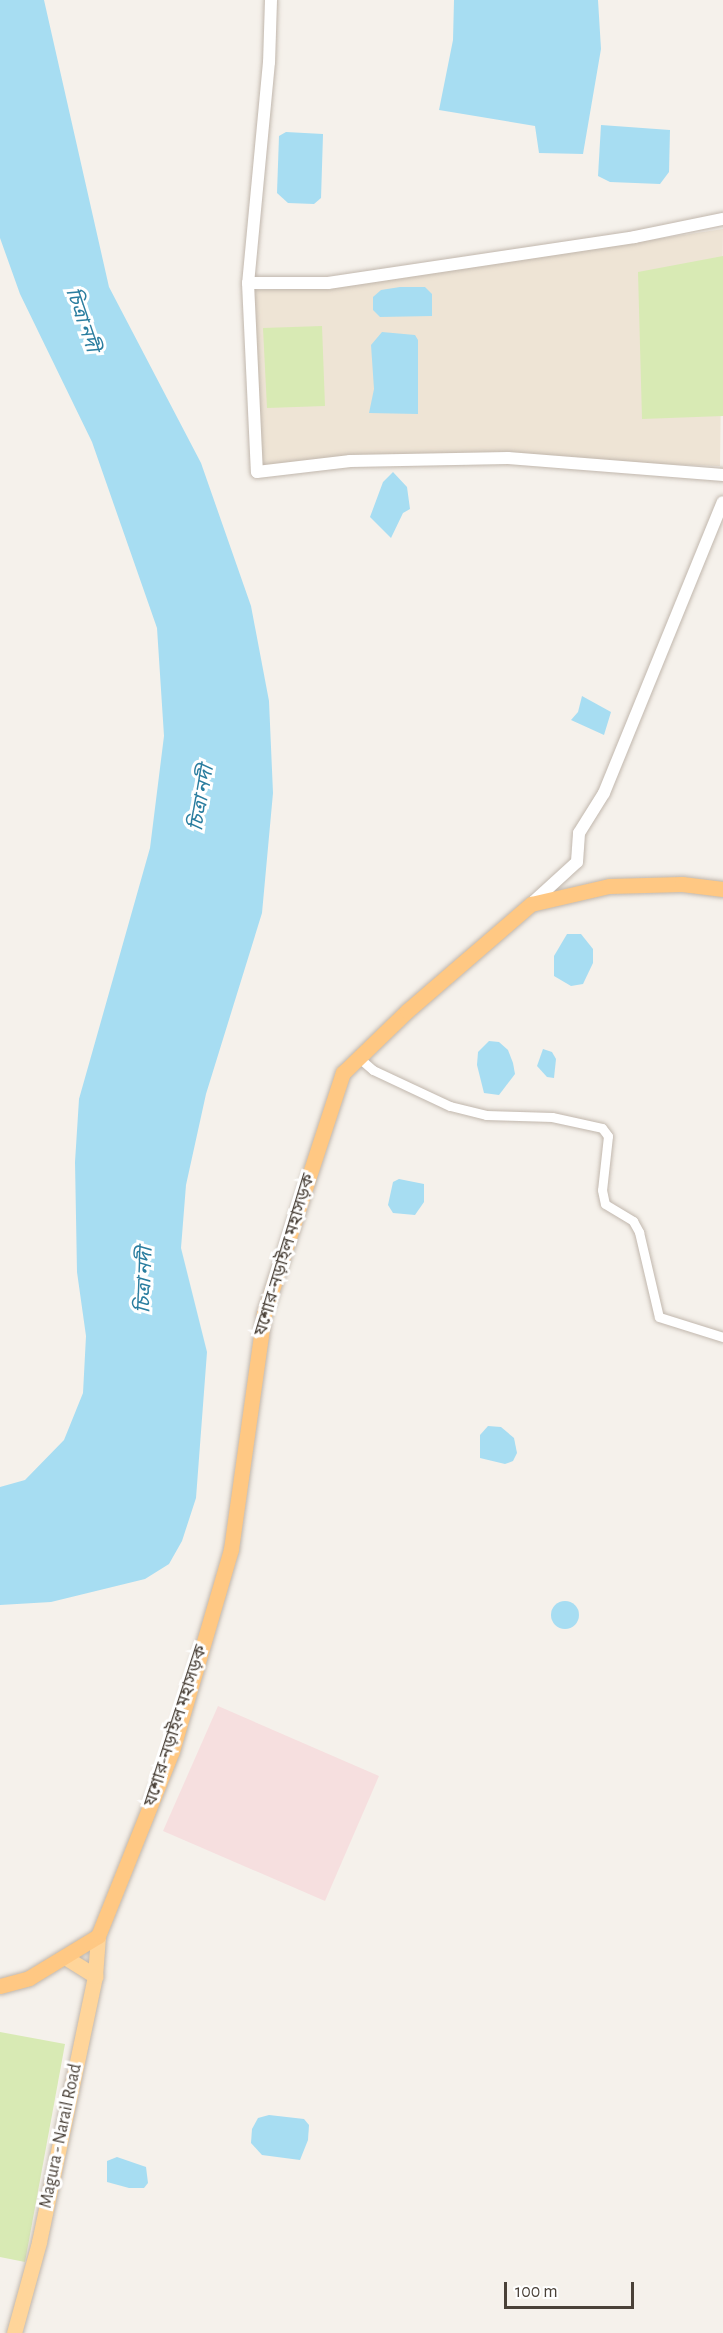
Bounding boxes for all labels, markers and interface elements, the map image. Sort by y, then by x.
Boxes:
water label: চিত্রা নদী [60,285,104,355]
water label: চিত্রা নদী [184,763,220,833]
street label: যশোর-নড়াইল মহাসড়ক [250,1171,320,1339]
water label: চিত্রা নদী [132,1247,158,1313]
street label: যশোর-নড়াইল মহাসড়ক [140,1643,212,1809]
street label: Magura - Narail Road [35,2062,87,2210]
scale bar [507,2270,638,2308]
text: 100 m [515,2283,558,2301]

